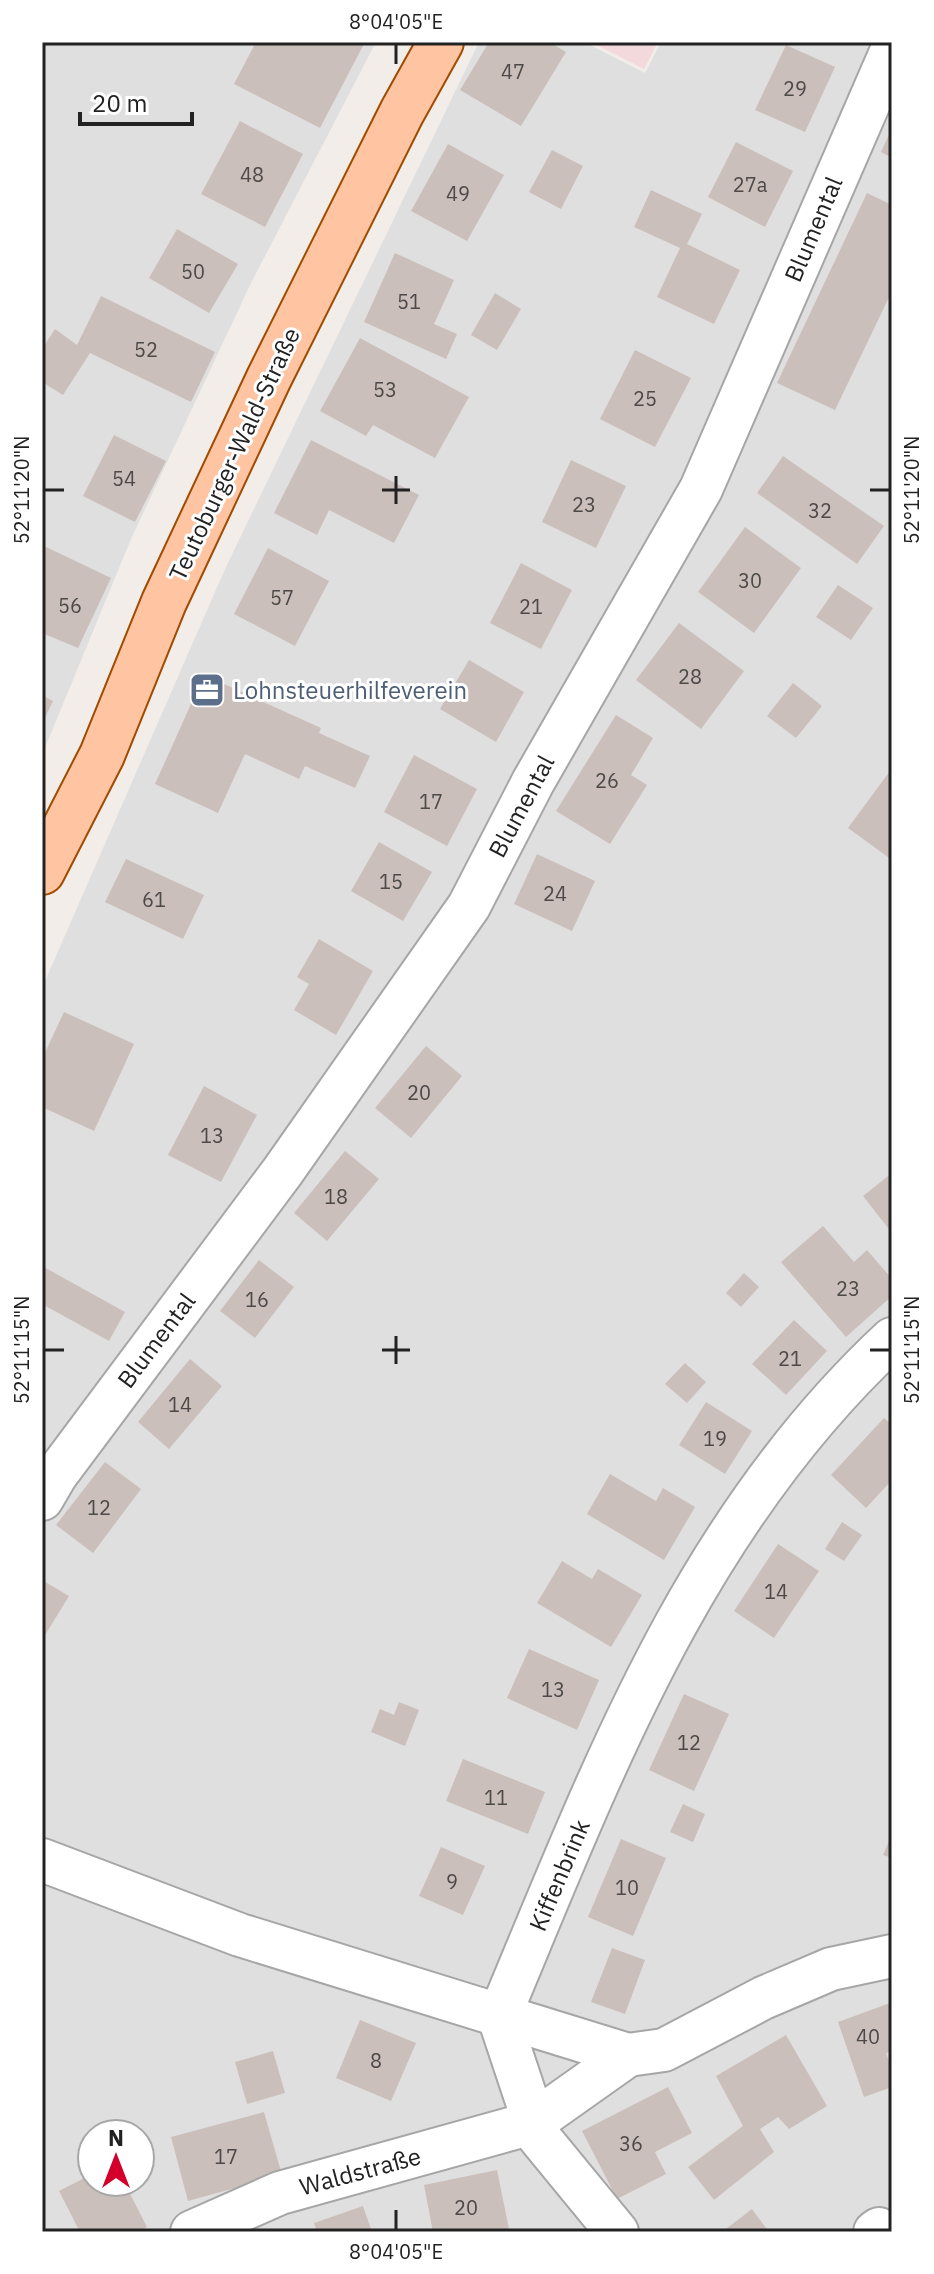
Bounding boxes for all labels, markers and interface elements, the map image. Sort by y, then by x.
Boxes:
text: 8°04'05"E [349,8,443,35]
house number: 47 [501,58,525,85]
house number: 29 [783,75,807,102]
scale bar [80,76,192,126]
text: 20 m [92,87,147,119]
house number: 48 [240,161,264,188]
house number: 27a [733,171,768,198]
street label: Blumental [777,171,849,287]
house number: 49 [446,180,470,207]
house number: 50 [181,258,205,285]
house number: 51 [397,288,421,315]
street label: Teutoburger-Wald-Straße [161,322,307,586]
house number: 52 [134,336,158,363]
house number: 53 [373,376,397,403]
house number: 25 [633,385,657,412]
text: 52°11'20"N [8,436,35,544]
text: 52°11'20"N [898,436,925,544]
house number: 54 [112,465,136,492]
house number: 23 [572,491,596,518]
house number: 32 [808,497,832,524]
house number: 30 [738,567,762,594]
house number: 57 [270,584,294,611]
house number: 56 [58,592,82,619]
house number: 21 [519,593,543,620]
house number: 28 [678,663,702,690]
office icon: Lohnsteuerhilfeverein [188,671,226,709]
place label: Lohnsteuerhilfeverein [233,674,467,706]
street label: Blumental [481,749,561,863]
house number: 26 [595,767,619,794]
house number: 17 [419,788,443,815]
house number: 15 [379,868,403,895]
house number: 24 [543,880,567,907]
house number: 61 [142,886,166,913]
house number: 20 [407,1079,431,1106]
house number: 13 [200,1122,224,1149]
house number: 18 [324,1183,348,1210]
house number: 23 [836,1275,860,1302]
street label: Blumental [110,1286,202,1394]
house number: 16 [245,1286,269,1313]
text: 52°11'15"N [8,1296,35,1404]
text: 52°11'15"N [898,1296,925,1404]
house number: 21 [778,1345,802,1372]
house number: 14 [168,1391,192,1418]
house number: 19 [703,1425,727,1452]
house number: 12 [87,1494,111,1521]
house number: 14 [764,1578,788,1605]
house number: 13 [541,1676,565,1703]
house number: 12 [677,1729,701,1756]
house number: 11 [484,1784,508,1811]
street label: Kiffenbrink [521,1814,597,1936]
house number: 9 [446,1868,458,1895]
house number: 10 [615,1874,639,1901]
house number: 40 [856,2023,880,2050]
house number: 8 [370,2047,382,2074]
north arrow [76,2118,156,2198]
text: N [108,2123,124,2152]
house number: 36 [619,2130,643,2157]
street label: Waldstraße [296,2139,424,2203]
house number: 17 [214,2143,238,2170]
house number: 20 [454,2194,478,2221]
text: 8°04'05"E [349,2238,443,2265]

